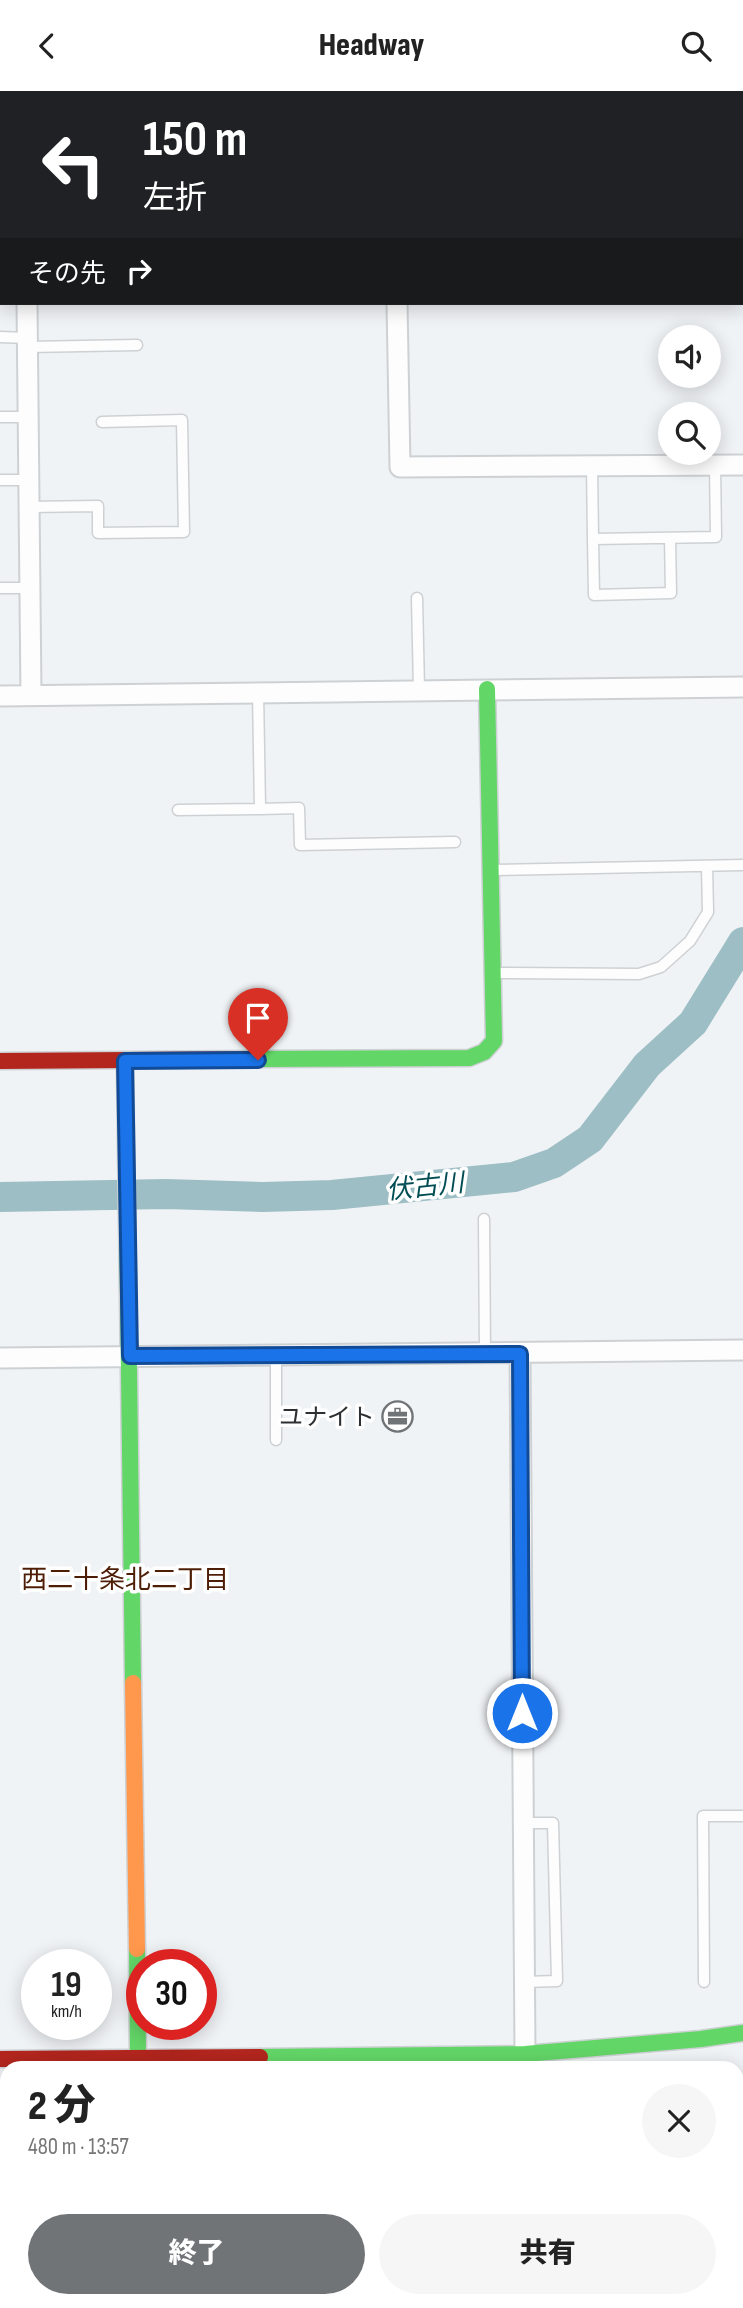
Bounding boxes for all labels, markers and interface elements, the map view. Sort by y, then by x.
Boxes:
text: Headway [319,26,424,65]
icon: back [28,27,66,65]
icon: search [677,27,715,65]
text: 150 m [143,111,247,170]
icon: left [28,119,119,210]
text: 左折 [143,179,207,218]
icon: right [120,252,158,290]
text: その先 [28,259,106,290]
map controls [658,325,721,465]
button: sound [658,325,721,388]
button: search [658,402,721,465]
pin [228,988,288,1060]
icon: arrive [239,999,277,1037]
water label: 伏古川 [385,1168,469,1207]
office icon: ユナイト [381,1400,415,1434]
place label: ユナイト [279,1403,375,1432]
district label: 西二十条北二丁目 [21,1565,229,1596]
position arrow [485,1676,559,1750]
speed limit sign: 30 [126,1949,217,2040]
text: 19 [51,1964,82,2007]
text: km/h [51,2001,82,2022]
text: 2 分 [28,2081,95,2132]
button: close [642,2084,716,2158]
text: 480 m · 13:57 [28,2133,129,2161]
button: 終了 [28,2214,365,2294]
button: 共有 [379,2214,716,2294]

